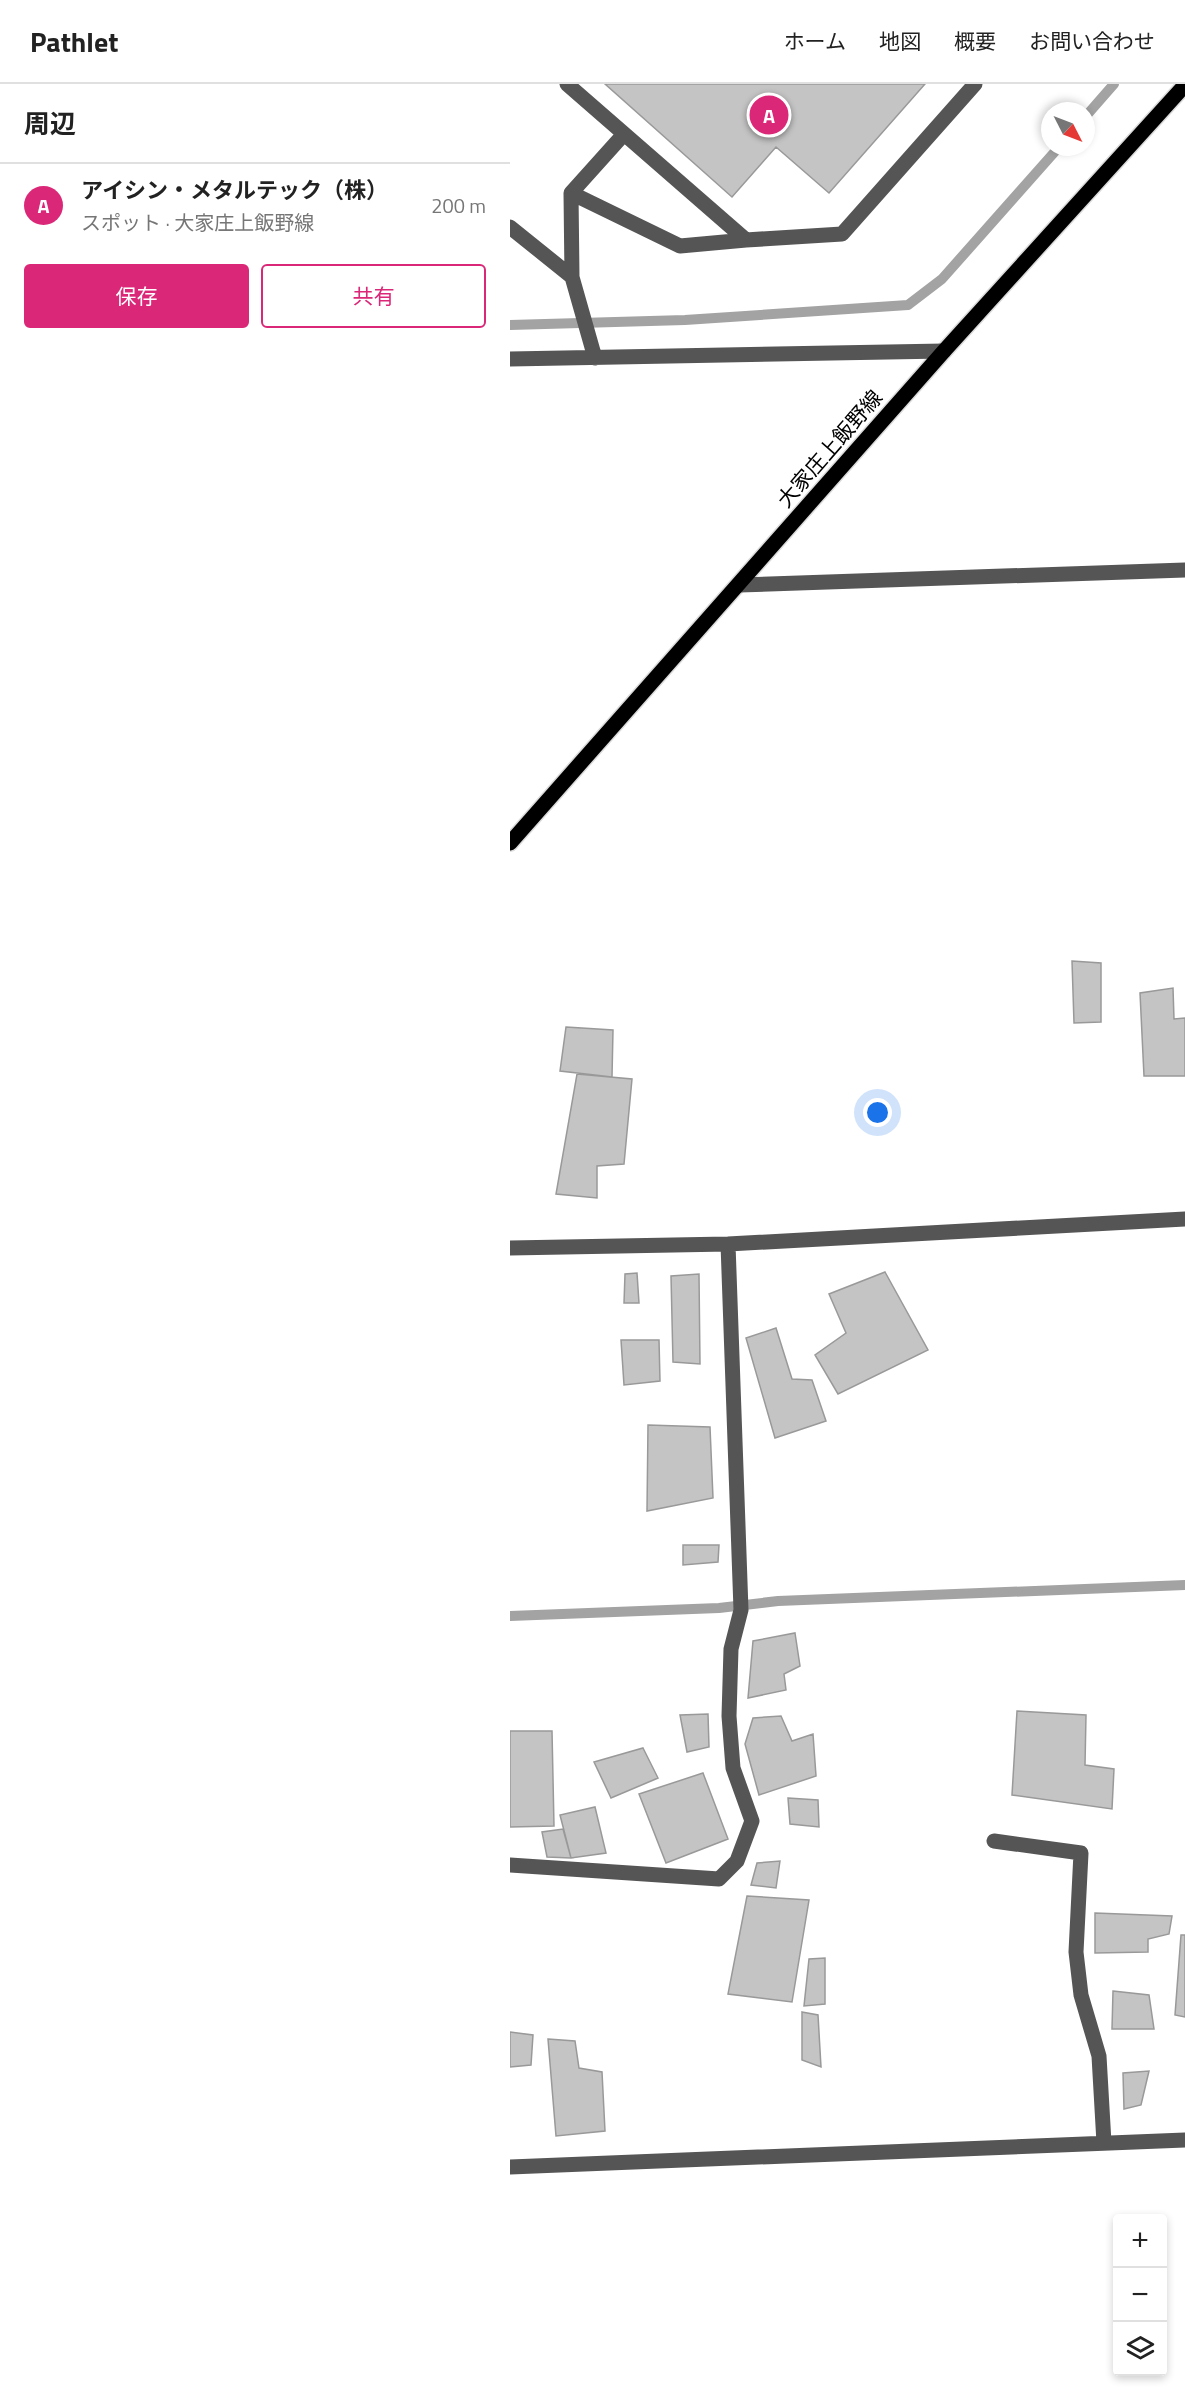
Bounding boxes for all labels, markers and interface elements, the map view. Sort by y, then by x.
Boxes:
text: Pathlet [30,20,118,63]
text: ホーム [784,25,846,57]
text: 地図 [879,25,921,57]
text: 概要 [954,25,996,57]
text: お問い合わせ [1029,25,1155,57]
pin: A [750,93,788,138]
north arrow [1041,102,1095,156]
text: 周辺 [24,104,76,143]
text: アイシン・メタルテック（株） [81,173,388,207]
text: A [37,190,50,221]
text: 200 m [431,190,486,221]
text: スポット · 大家庄上飯野線 [81,207,314,238]
button: 保存 [24,264,249,328]
button: 共有 [261,264,486,328]
street label: 大家庄上飯野線 [769,382,890,514]
your location [863,1098,892,1127]
map controls [1113,2214,1167,2376]
button: + [1113,2214,1167,2268]
button: − [1113,2268,1167,2322]
button: layers [1113,2322,1167,2376]

